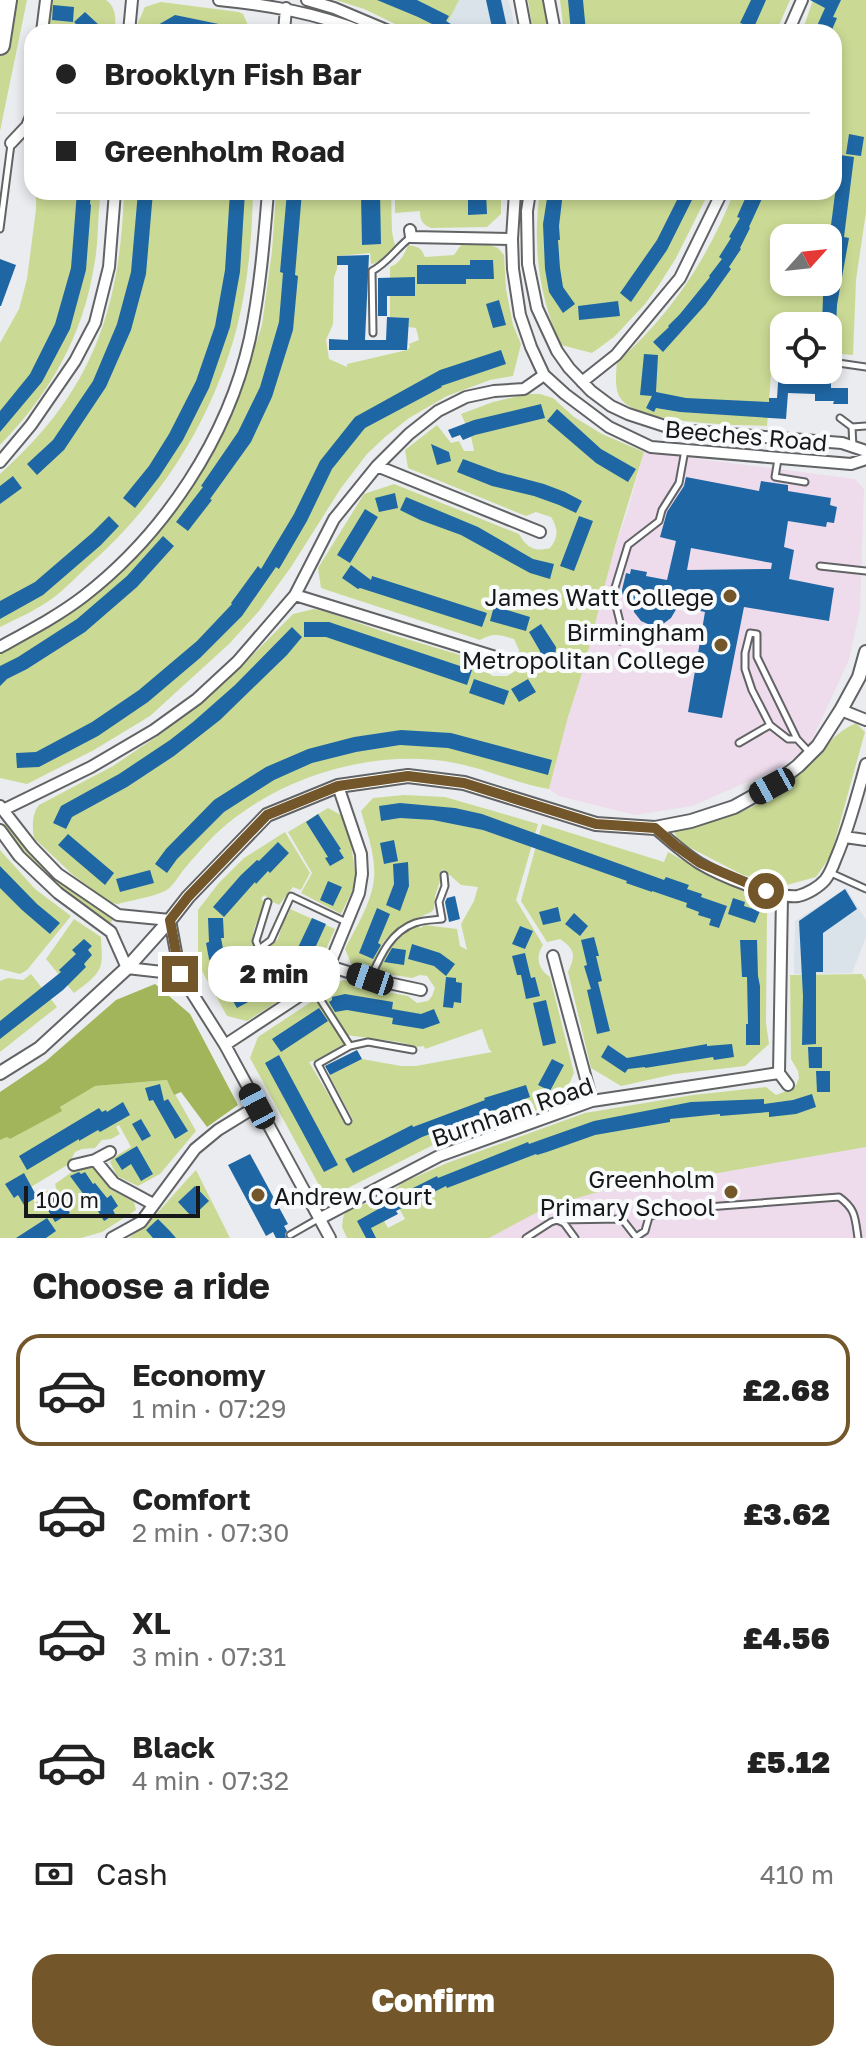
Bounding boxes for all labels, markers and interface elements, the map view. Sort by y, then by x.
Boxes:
text: Brooklyn Fish Bar [104,56,362,92]
text: Greenholm Road [104,133,345,169]
north arrow [770,224,842,296]
map controls [770,224,842,384]
button: locate [770,312,842,384]
street label: Beeches Road [663,413,829,457]
place label: James Watt College [484,582,714,611]
marker: James Watt College [721,587,739,605]
place label: Birmingham Metropolitan College [462,617,705,674]
marker: Birmingham Metropolitan College [712,636,730,654]
car [745,764,799,808]
route start [748,873,784,909]
callout: 2 min [208,946,340,1002]
route end [162,956,198,992]
text: 2 min [240,958,308,989]
car [343,960,397,998]
street label: Burnham Road [427,1070,597,1152]
car [235,1079,279,1133]
place label: Greenholm Primary School [539,1164,715,1221]
place label: Andrew Court [274,1181,433,1210]
scale bar [24,1182,200,1218]
marker: Greenholm Primary School [722,1183,740,1201]
text: 100 m [36,1186,99,1213]
marker: Andrew Court [249,1186,267,1204]
text: Choose a ride [32,1264,270,1307]
icon: car [36,1354,108,1426]
text: Economy [132,1357,266,1393]
text: £2.68 [742,1372,830,1408]
text: 1 min · 07:29 [132,1393,286,1424]
icon: car [36,1478,108,1550]
text: Comfort [132,1481,251,1517]
text: £3.62 [743,1496,830,1532]
text: 2 min · 07:30 [132,1517,289,1548]
icon: car [36,1602,108,1674]
text: XL [132,1605,171,1641]
text: £4.56 [743,1620,830,1656]
text: 3 min · 07:31 [132,1641,286,1672]
icon: car [36,1726,108,1798]
text: Black [132,1729,215,1765]
text: £5.12 [747,1744,830,1780]
text: 4 min · 07:32 [132,1765,289,1796]
icon: cash [32,1852,76,1896]
text: Cash [96,1856,168,1892]
text: 410 m [760,1859,834,1890]
button: Confirm [32,1954,834,2046]

